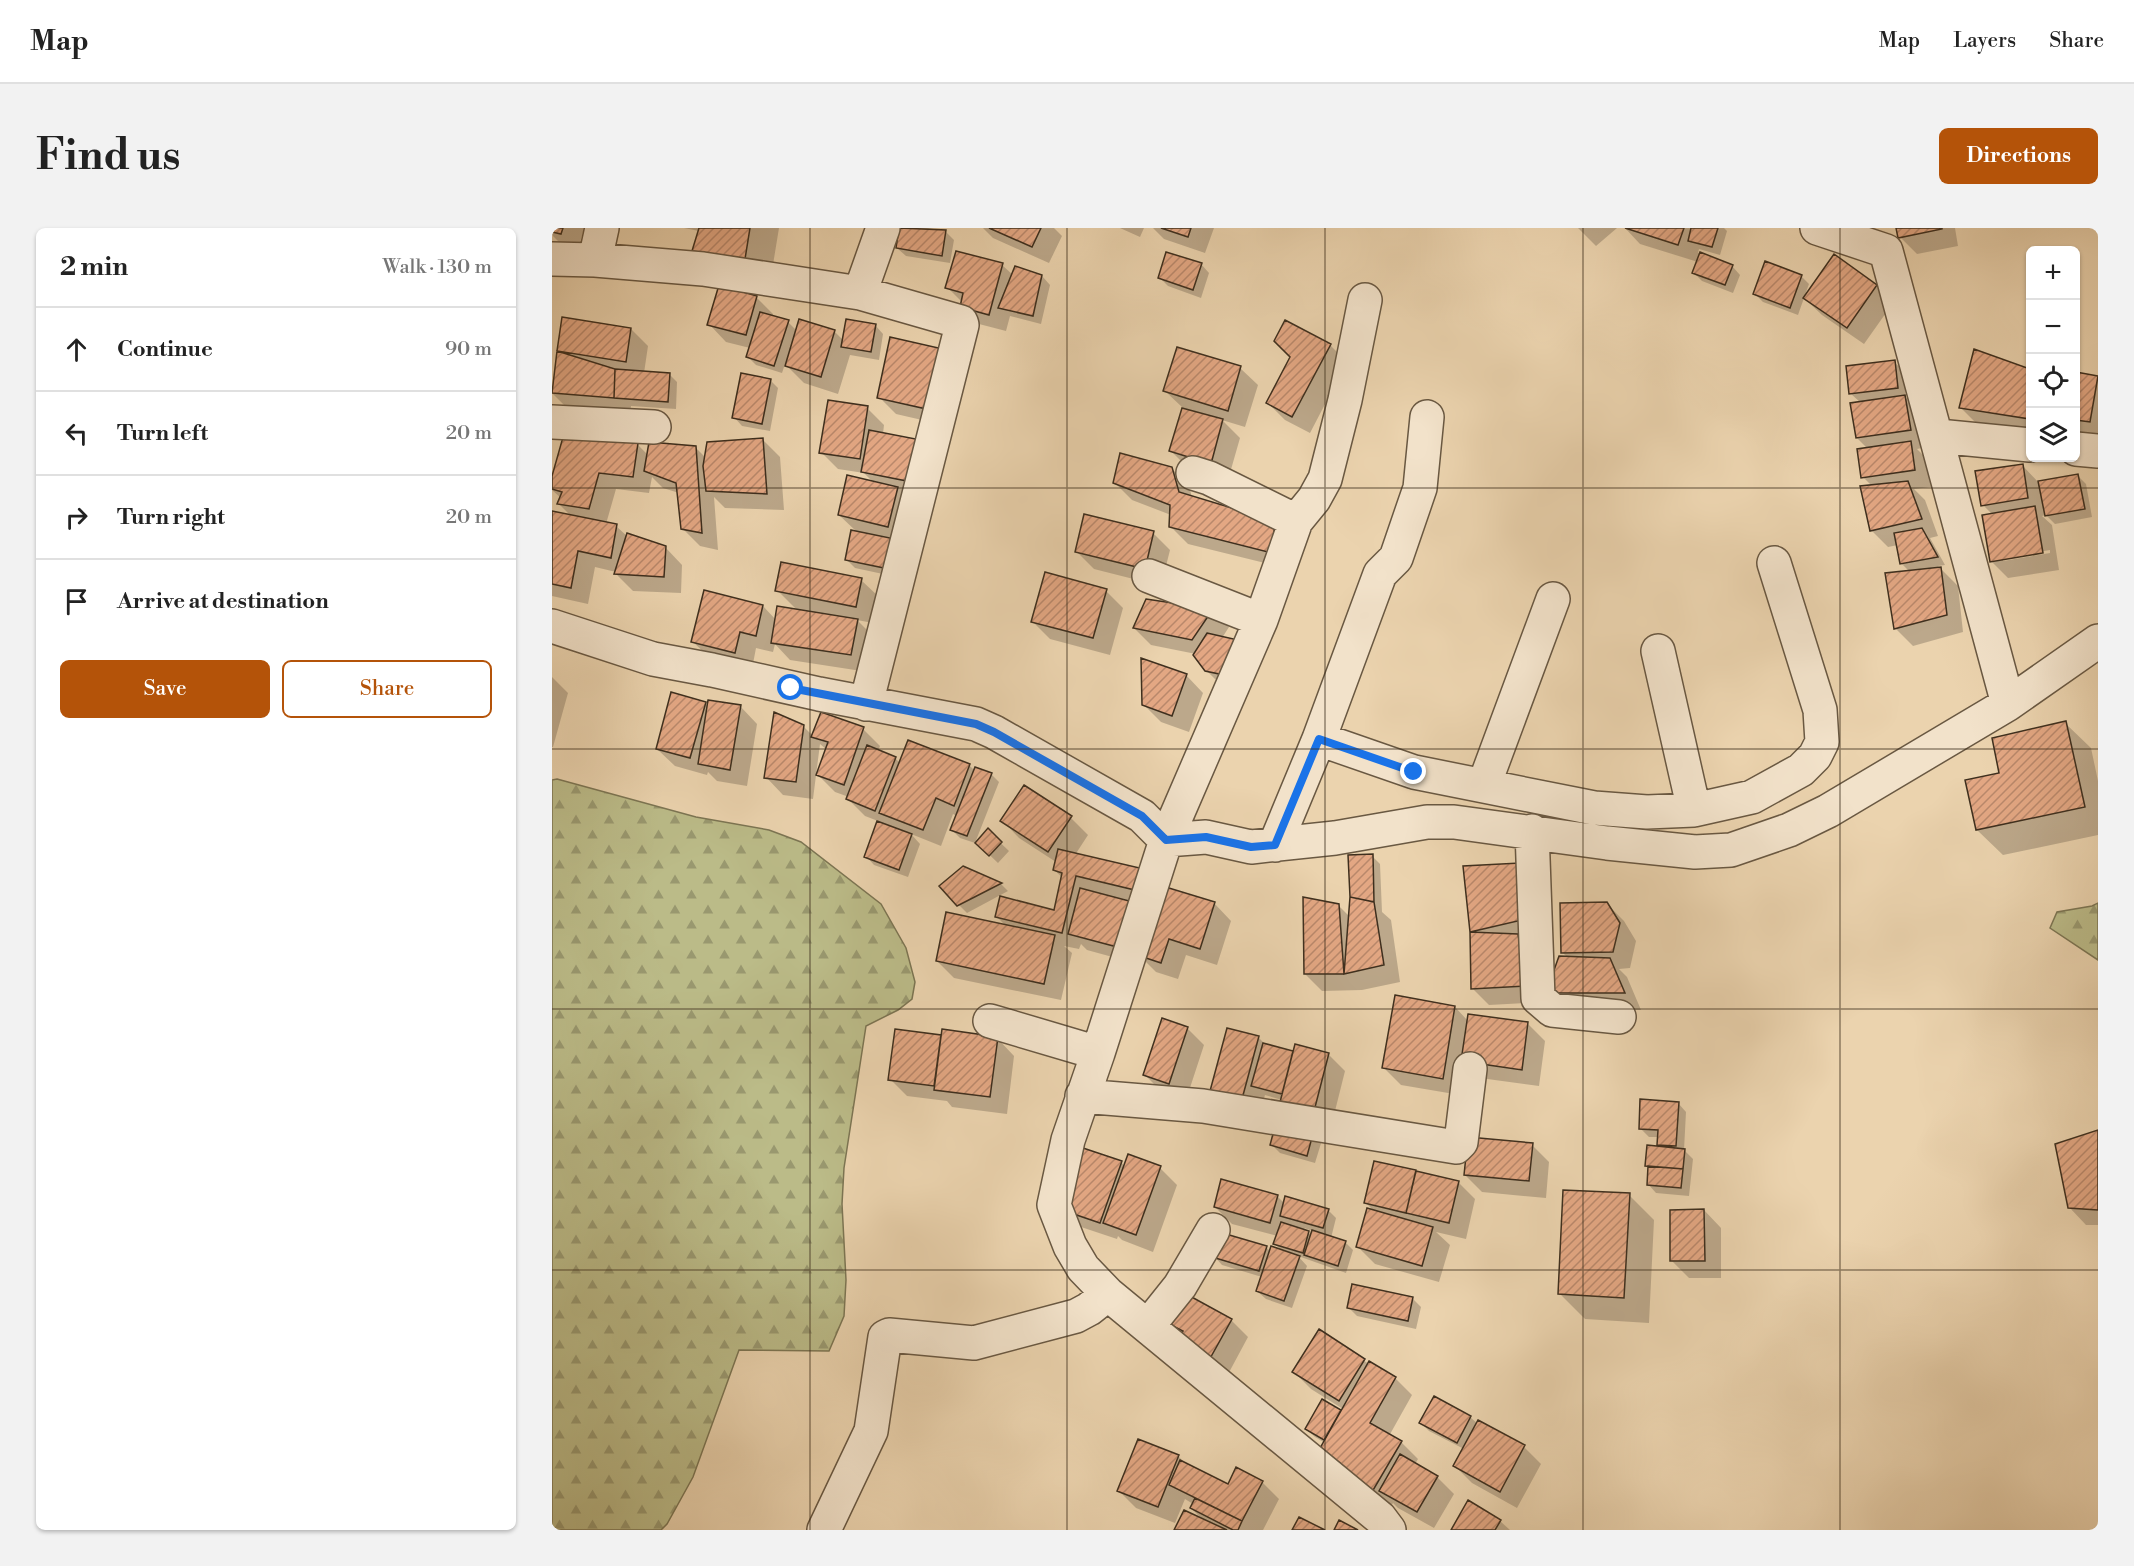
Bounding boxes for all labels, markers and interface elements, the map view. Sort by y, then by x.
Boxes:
text: Map [30,24,89,59]
text: Map [1879,28,1920,54]
text: Layers [1953,28,2016,54]
text: Share [2049,28,2104,54]
button: Directions [1939,128,2098,184]
text: Find us [36,130,180,183]
map controls [2026,246,2080,462]
button: + [2026,246,2080,300]
text: 2 min [60,251,128,283]
text: Walk · 130 m [383,255,492,280]
button: − [2026,300,2080,354]
icon: ahead [60,333,93,366]
text: Continue [117,336,213,363]
text: 90 m [445,337,492,362]
button: locate [2026,354,2080,408]
button: layers [2026,408,2080,462]
icon: left [60,417,93,450]
text: Turn left [117,420,208,447]
text: 20 m [446,421,492,446]
icon: right [60,501,93,534]
text: Turn right [117,504,225,531]
text: 20 m [446,505,492,530]
icon: arrive [60,585,93,618]
text: Arrive at destination [117,588,329,615]
button: Save [60,660,270,718]
button: Share [282,660,492,718]
route start [777,674,803,700]
route end [1400,758,1426,784]

